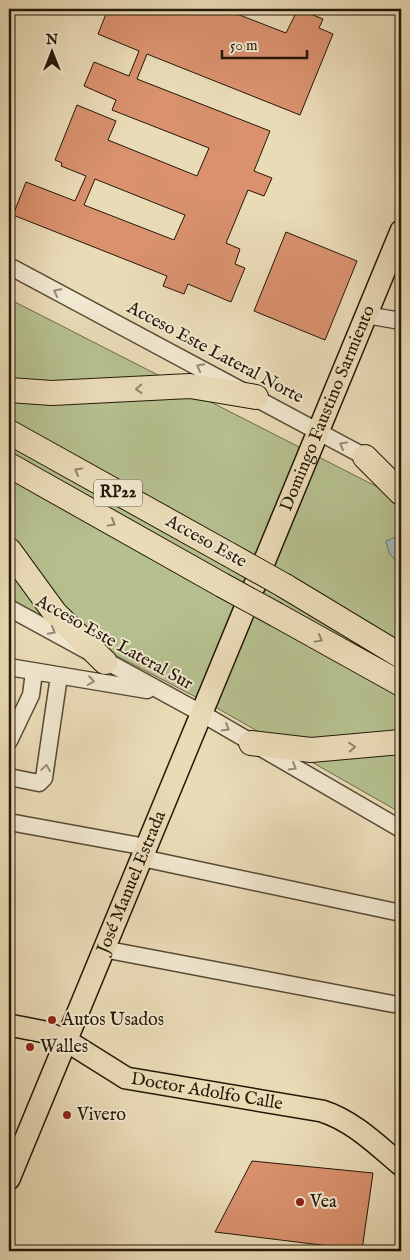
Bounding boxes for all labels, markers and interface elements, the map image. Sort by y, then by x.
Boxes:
north arrow [28,28,78,78]
scale bar [222,28,308,60]
text: N [45,31,58,49]
text: 50 m [230,36,258,55]
one-way arrow [53,288,62,298]
street label: Acceso Este Lateral Norte [122,296,307,409]
street label: Domingo Faustino Sarmiento [275,302,381,515]
one-way arrow [197,363,206,373]
one-way arrow [134,384,142,395]
one-way arrow [340,441,349,451]
one-way arrow [75,467,84,477]
road number: RP22 [94,479,142,506]
street label: Acceso Este [161,510,251,574]
one-way arrow [107,517,116,527]
street label: Acceso Este Lateral Sur [30,590,197,696]
one-way arrow [46,625,55,635]
one-way arrow [314,633,323,643]
one-way arrow [87,675,96,685]
one-way arrow [221,722,230,732]
one-way arrow [348,742,356,753]
one-way arrow [288,761,297,771]
one-way arrow [40,763,51,771]
street label: José Manuel Estrada [91,807,172,959]
place label: Autos Usados [61,1009,164,1032]
marker: Autos Usados [46,1014,58,1026]
place label: Walles [40,1036,88,1059]
marker: Walles [24,1041,36,1053]
street label: Doctor Adolfo Calle [129,1068,284,1116]
place label: Vivero [76,1104,126,1127]
marker: Vivero [61,1109,73,1121]
place label: Vea [309,1191,337,1214]
marker: Vea [294,1196,306,1208]

